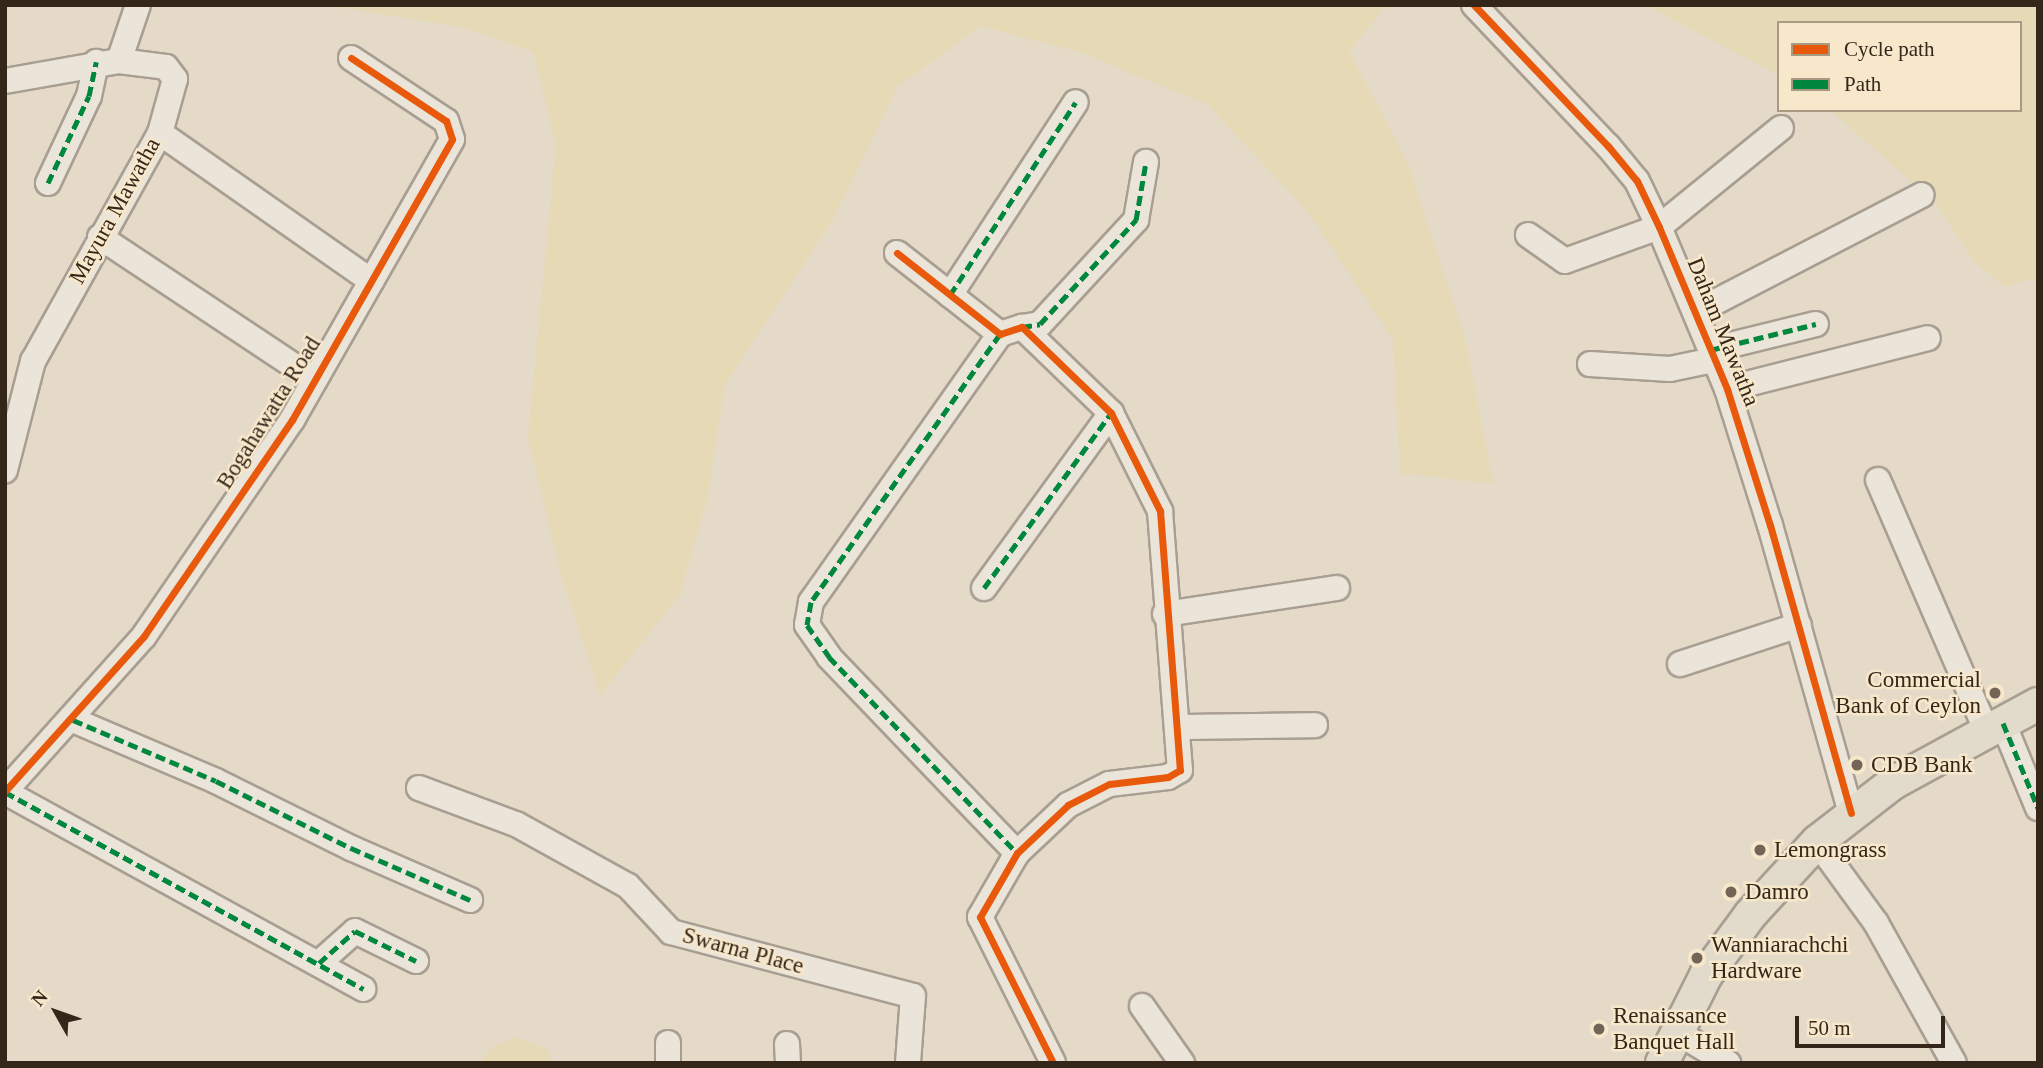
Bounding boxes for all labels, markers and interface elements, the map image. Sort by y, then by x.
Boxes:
legend [1777,21,2022,112]
text: Cycle path [1844,37,1934,61]
text: Path [1844,72,1881,96]
street label: Mayura Mawatha [63,133,167,289]
street label: Daham Mawatha [1681,254,1765,410]
street label: Bogahawatta Road [211,332,327,494]
place label: Commercial Bank of Ceylon [1835,666,1981,720]
marker: Commercial Bank of Ceylon [1987,685,2003,701]
place label: CDB Bank [1871,751,1973,779]
marker: CDB Bank [1849,757,1865,773]
place label: Lemongrass [1774,836,1886,864]
marker: Lemongrass [1752,842,1768,858]
place label: Damro [1745,878,1809,906]
marker: Damro [1723,884,1739,900]
street label: Swarna Place [679,922,807,980]
place label: Wanniarachchi Hardware [1711,931,1848,985]
marker: Wanniarachchi Hardware [1689,950,1705,966]
north arrow [21,977,91,1047]
text: N [27,986,52,1010]
place label: Renaissance Banquet Hall [1613,1002,1735,1056]
scale bar [1798,1002,1948,1046]
text: 50 m [1808,1016,1851,1040]
marker: Renaissance Banquet Hall [1591,1021,1607,1037]

